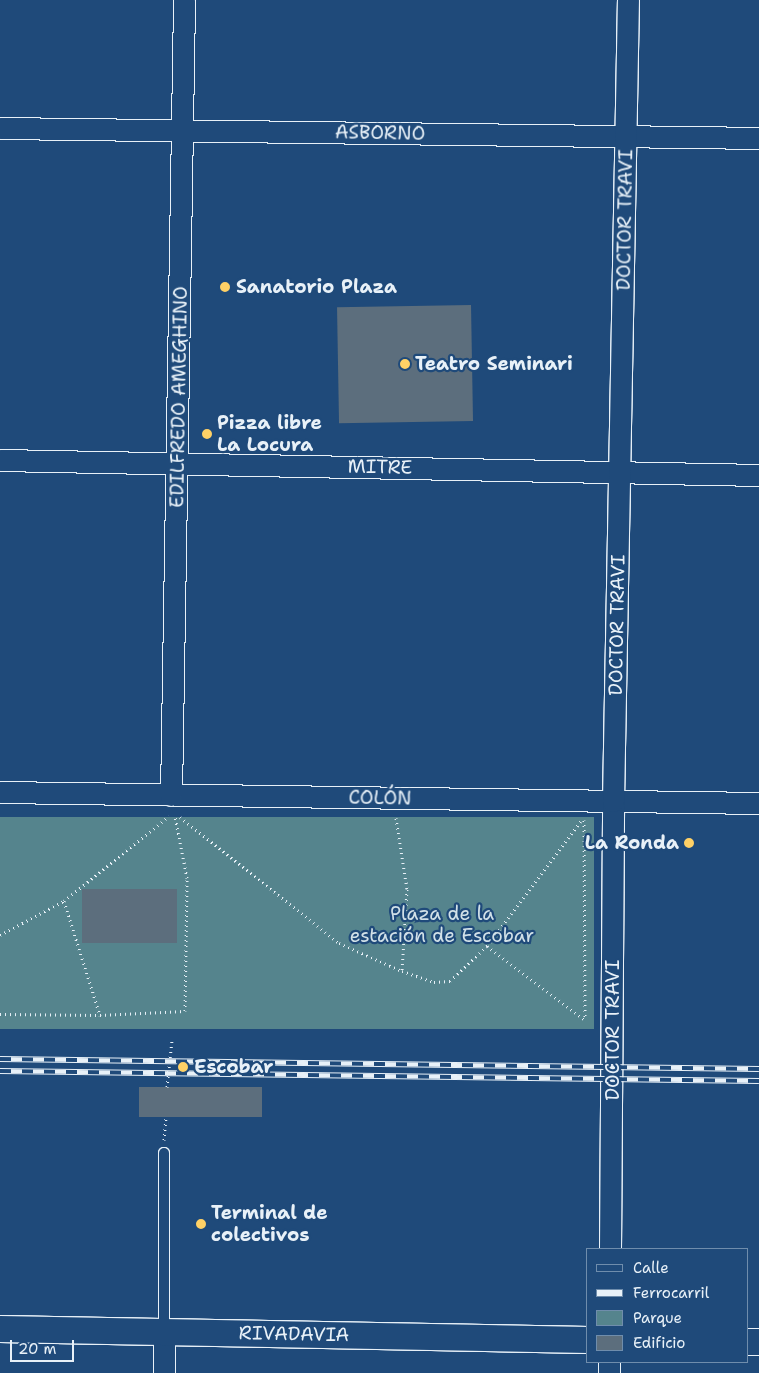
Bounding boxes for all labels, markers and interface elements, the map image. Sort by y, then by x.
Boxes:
street label: ASBORNO [335,121,425,145]
street label: DOCTOR TRAVI [612,149,638,291]
place label: Sanatorio Plaza [236,276,397,298]
marker: Sanatorio Plaza [218,280,232,294]
street label: EDILFREDO AMEGHINO [166,286,192,508]
place label: Teatro Seminari [415,353,573,375]
marker: Teatro Seminari [399,358,411,370]
place label: Pizza libre La Locura [217,412,322,456]
marker: Pizza libre La Locura [201,428,213,440]
street label: MITRE [347,455,413,479]
street label: DOCTOR TRAVI [604,554,630,696]
street label: COLÓN [348,786,412,810]
place label: La Ronda [585,832,679,854]
marker: La Ronda [683,837,695,849]
park label: Plaza de la estación de Escobar [350,903,534,947]
street label: DOCTOR TRAVI [602,959,624,1101]
place label: Escobar [194,1056,273,1078]
marker: Escobar [176,1060,190,1074]
place label: Terminal de colectivos [211,1202,328,1246]
marker: Terminal de colectivos [195,1218,207,1230]
legend [586,1248,749,1363]
text: Calle [633,1258,669,1278]
text: Ferrocarril [633,1283,709,1303]
text: Parque [633,1308,682,1328]
street label: RIVADAVIA [239,1322,349,1346]
scale bar [12,1330,76,1362]
text: Edificio [633,1333,685,1353]
text: 20 m [18,1339,57,1359]

